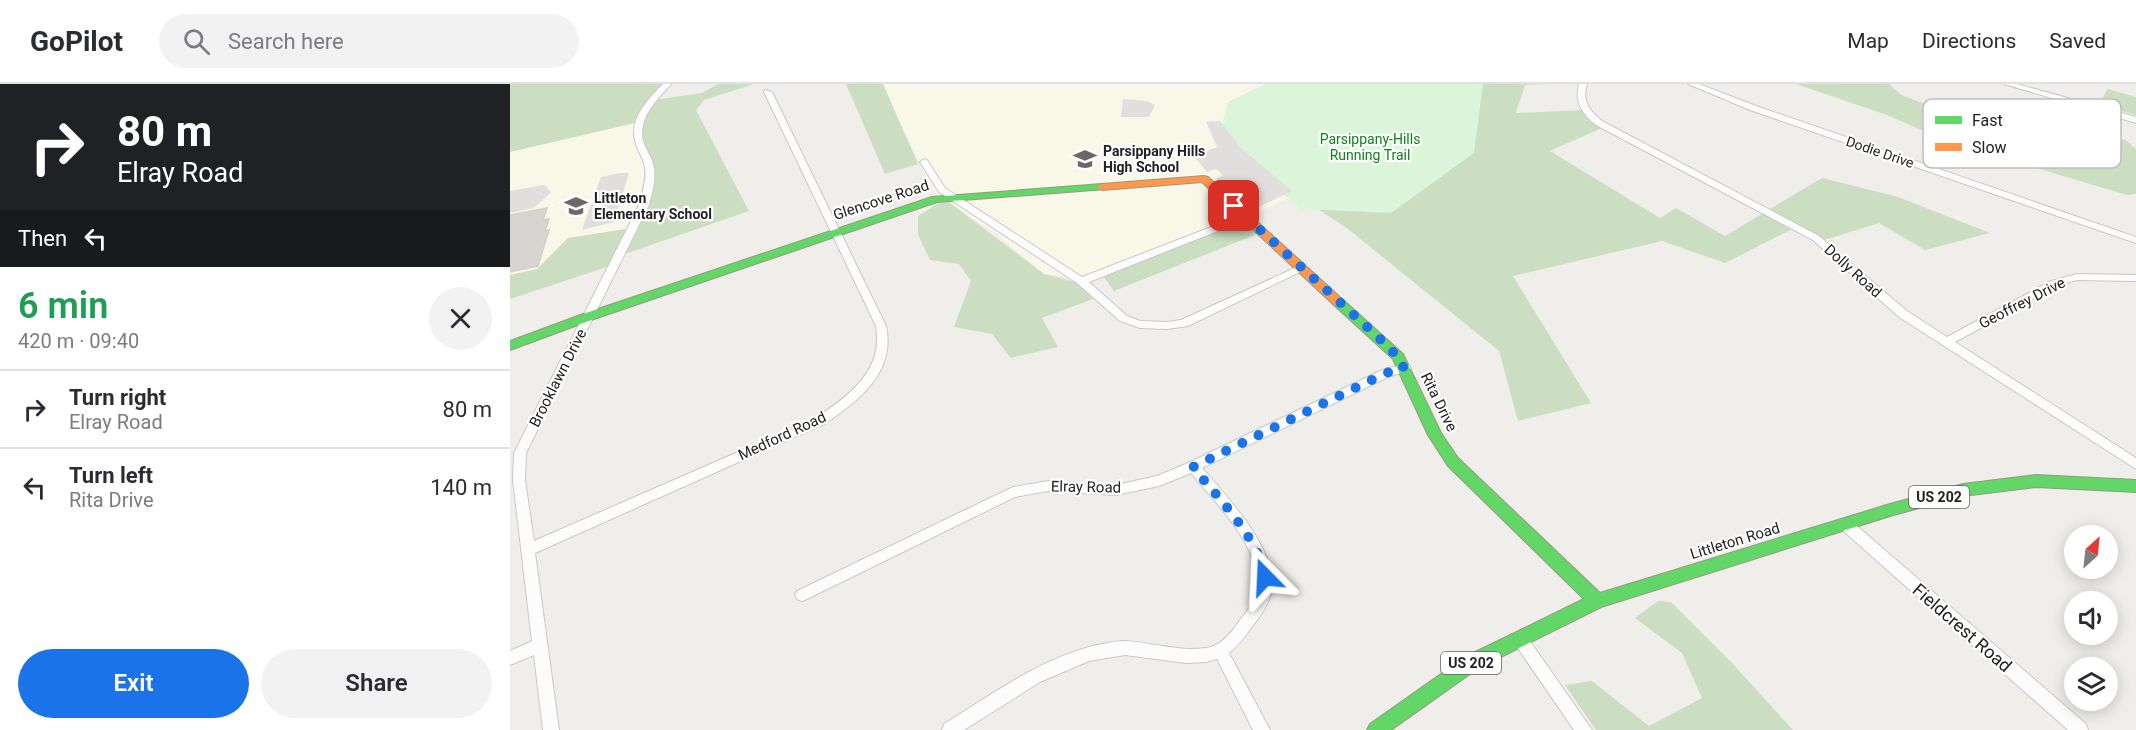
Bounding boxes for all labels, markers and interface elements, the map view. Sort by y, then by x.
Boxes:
search box [159,14,579,68]
text: GoPilot [30,25,123,58]
icon: search [180,25,213,58]
text: Search here [228,29,344,54]
text: Map [1847,29,1889,53]
text: Directions [1922,29,2016,53]
text: Saved [2049,29,2106,53]
legend [1923,99,2121,168]
text: 80 m [117,107,212,156]
icon: right [18,108,96,186]
text: Fast [1972,111,2003,130]
park label: Parsippany-Hills Running Trail [1320,131,1420,163]
street label: Dodie Drive [1844,133,1916,171]
text: Slow [1972,138,2007,157]
place label: Parsippany Hills High School [1103,143,1205,175]
school or university icon: Parsippany Hills High School [1072,146,1098,172]
text: Elray Road [117,157,243,189]
street label: Glencove Road [831,176,931,224]
pin [1208,180,1259,231]
icon: arrive [1217,189,1250,222]
place label: Littleton Elementary School [594,190,712,222]
school or university icon: Littleton Elementary School [563,193,589,219]
icon: left [79,222,112,255]
text: Then [18,226,67,251]
street label: Dolly Road [1821,241,1885,301]
street label: Geoffrey Drive [1976,274,2068,332]
text: 6 min [18,285,108,327]
button: close [429,287,492,350]
street label: Brooklawn Drive [526,326,591,430]
text: 420 m · 09:40 [18,329,139,353]
street label: Rita Drive [1417,370,1461,434]
text: Turn right [69,385,166,410]
icon: right [18,393,51,426]
text: 80 m [443,397,492,422]
street label: Medford Road [735,408,829,464]
text: Elray Road [69,410,163,434]
text: Turn left [69,463,153,488]
icon: left [18,471,51,504]
text: 140 m [430,475,492,500]
street label: Elray Road [1051,477,1121,497]
road number: US 202 [1909,486,1969,508]
text: Rita Drive [69,488,154,512]
street label: Littleton Road [1688,519,1782,563]
north arrow [2064,525,2118,579]
map controls [2064,525,2118,711]
position arrow [1233,545,1297,609]
street label: Fieldcrest Road [1909,579,2016,676]
button: sound [2064,591,2118,645]
button: Exit [18,649,249,718]
button: Share [261,649,492,718]
road number: US 202 [1441,652,1501,674]
button: layers [2064,657,2118,711]

